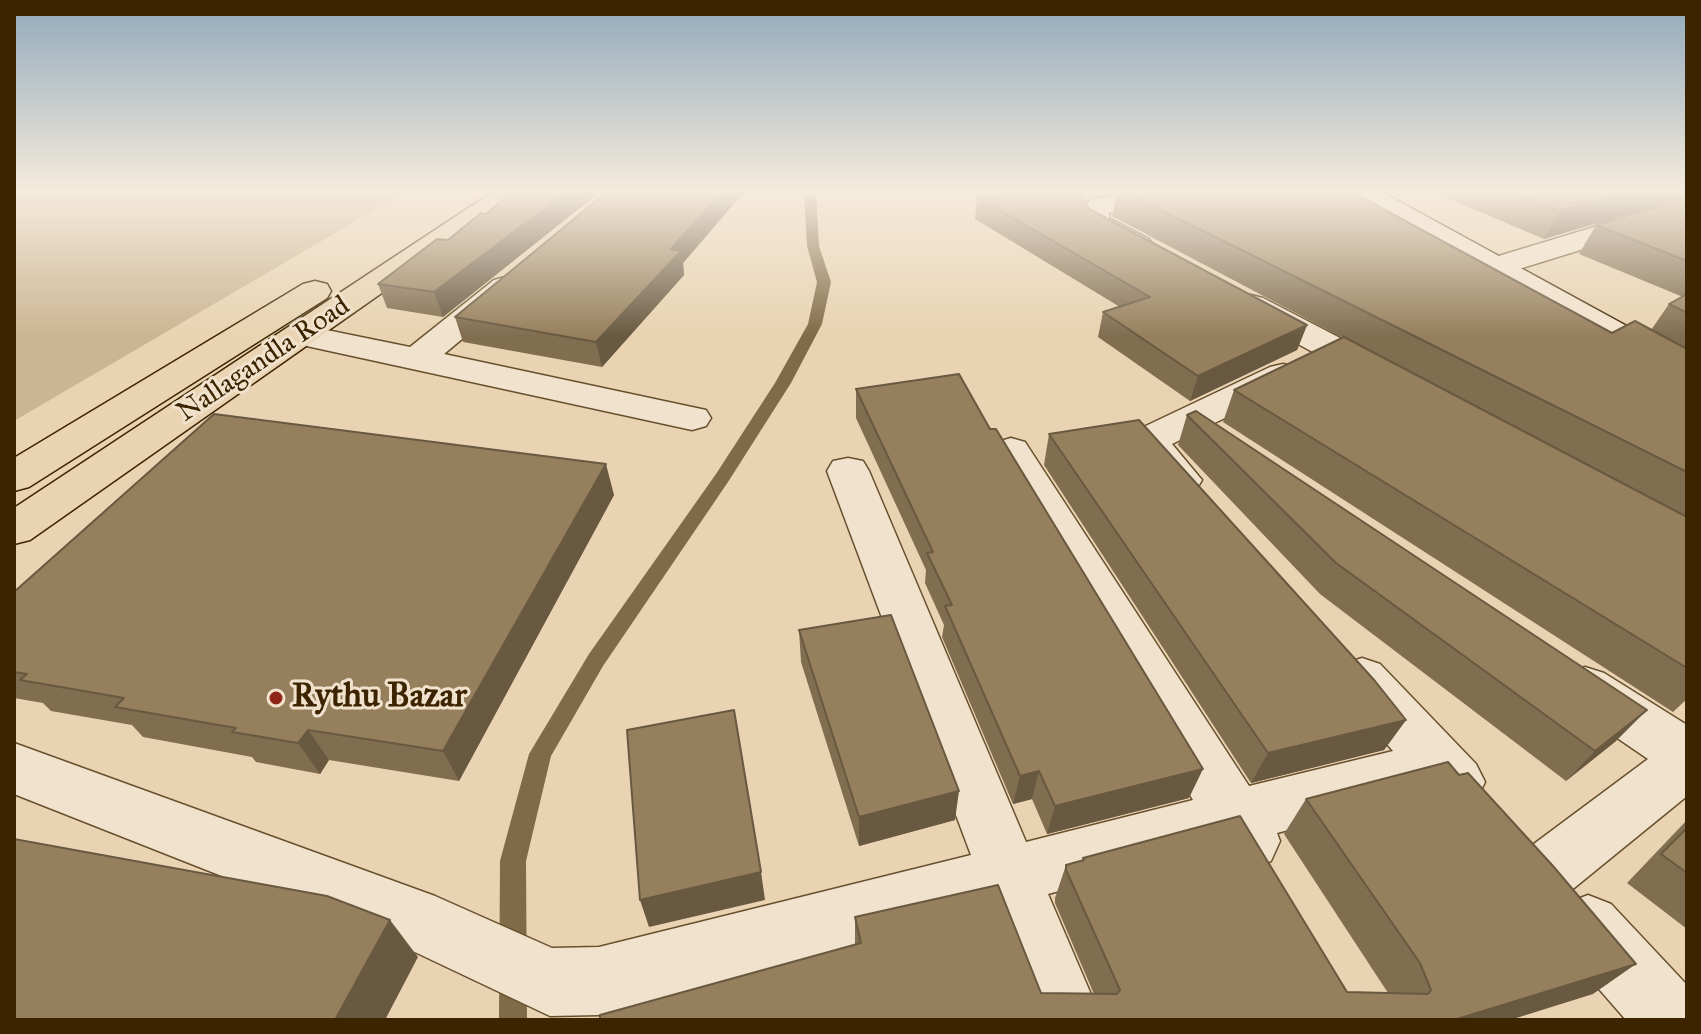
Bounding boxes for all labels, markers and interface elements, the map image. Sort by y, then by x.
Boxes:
street label: Nallagandla Road [171,290,357,430]
place label: Rythu Bazar [292,678,467,718]
marker: Rythu Bazar [267,689,285,707]

